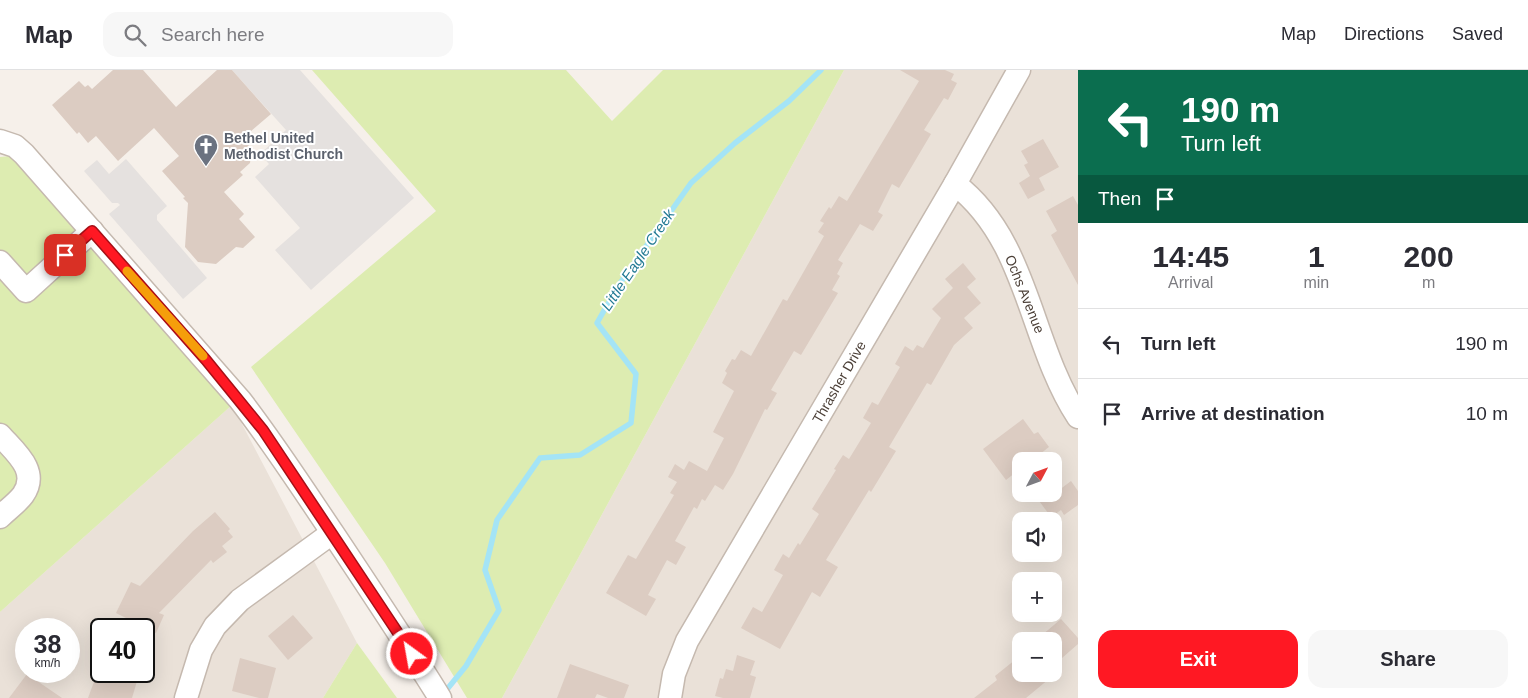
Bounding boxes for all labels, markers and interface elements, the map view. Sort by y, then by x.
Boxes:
search box [103,12,453,57]
text: Map [25,21,73,48]
icon: search [121,21,149,49]
text: Search here [161,24,265,45]
text: Map [1281,24,1316,44]
text: Directions [1344,24,1424,44]
text: Saved [1452,24,1503,44]
icon: left [1098,90,1163,155]
text: 190 m [1181,90,1280,129]
place label: Bethel United Methodist Church [224,130,343,162]
text: Turn left [1181,131,1261,156]
church icon: Bethel United Methodist Church [193,133,219,167]
icon: arrive [1151,185,1179,213]
text: Then [1098,188,1141,209]
water label: Little Eagle Creek [597,205,679,314]
pin [44,234,86,276]
text: 14:45 [1152,240,1229,273]
text: 1 [1308,240,1325,273]
text: 200 [1404,240,1454,273]
icon: arrive [51,241,79,269]
street label: Ochs Avenue [1002,253,1048,336]
text: Arrival [1168,274,1213,291]
text: min [1303,274,1329,291]
text: m [1422,274,1435,291]
icon: left [1098,330,1126,358]
text: Turn left [1141,333,1216,354]
text: 190 m [1455,333,1508,354]
street label: Thrasher Drive [809,338,869,426]
icon: arrive [1098,400,1126,428]
text: Arrive at destination [1141,403,1325,424]
text: 10 m [1466,403,1508,424]
north arrow [1012,452,1062,502]
map controls [1012,452,1062,682]
button: sound [1012,512,1062,562]
button: + [1012,572,1062,622]
speed limit sign: 40 [90,618,155,683]
position arrow [385,627,437,679]
text: 38 [34,630,61,658]
button: Exit [1098,630,1298,688]
button: Share [1308,630,1508,688]
button: − [1012,632,1062,682]
text: km/h [34,656,61,670]

